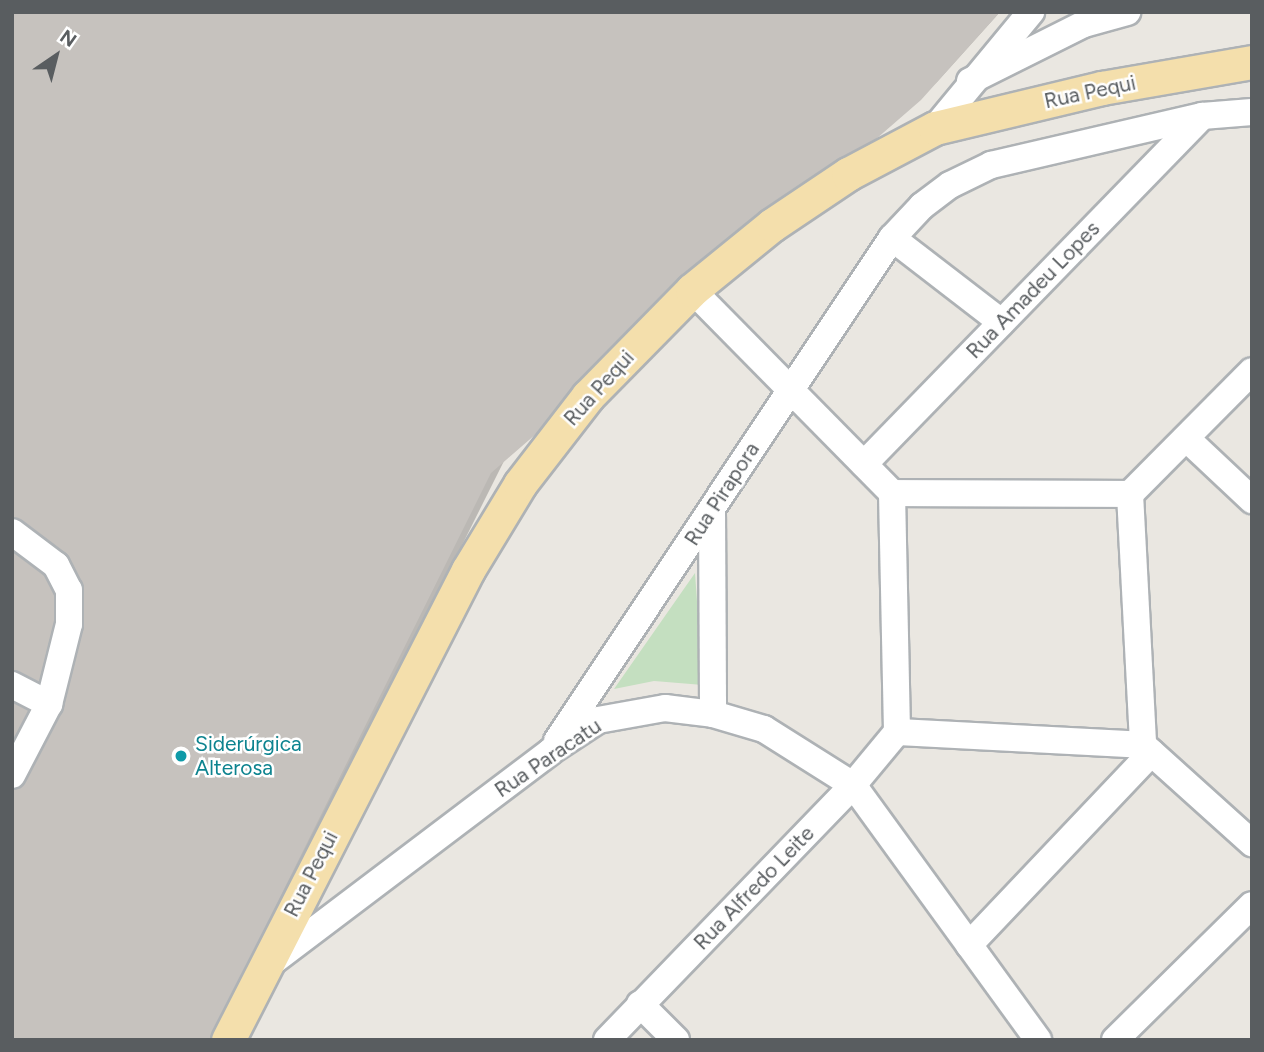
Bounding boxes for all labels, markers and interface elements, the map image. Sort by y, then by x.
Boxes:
north arrow [21,21,91,91]
text: N [56,25,81,52]
street label: Rua Pequi [1042,70,1138,114]
street label: Rua Amadeu Lopes [961,216,1105,364]
street label: Rua Pequi [559,345,639,431]
street label: Rua Pirapora [679,438,765,550]
street label: Rua Paracatu [490,713,606,803]
place label: Siderúrgica Alterosa [195,731,302,781]
marker: Siderúrgica Alterosa [173,748,189,764]
street label: Rua Alfredo Leite [689,821,819,955]
street label: Rua Pequi [279,827,343,921]

